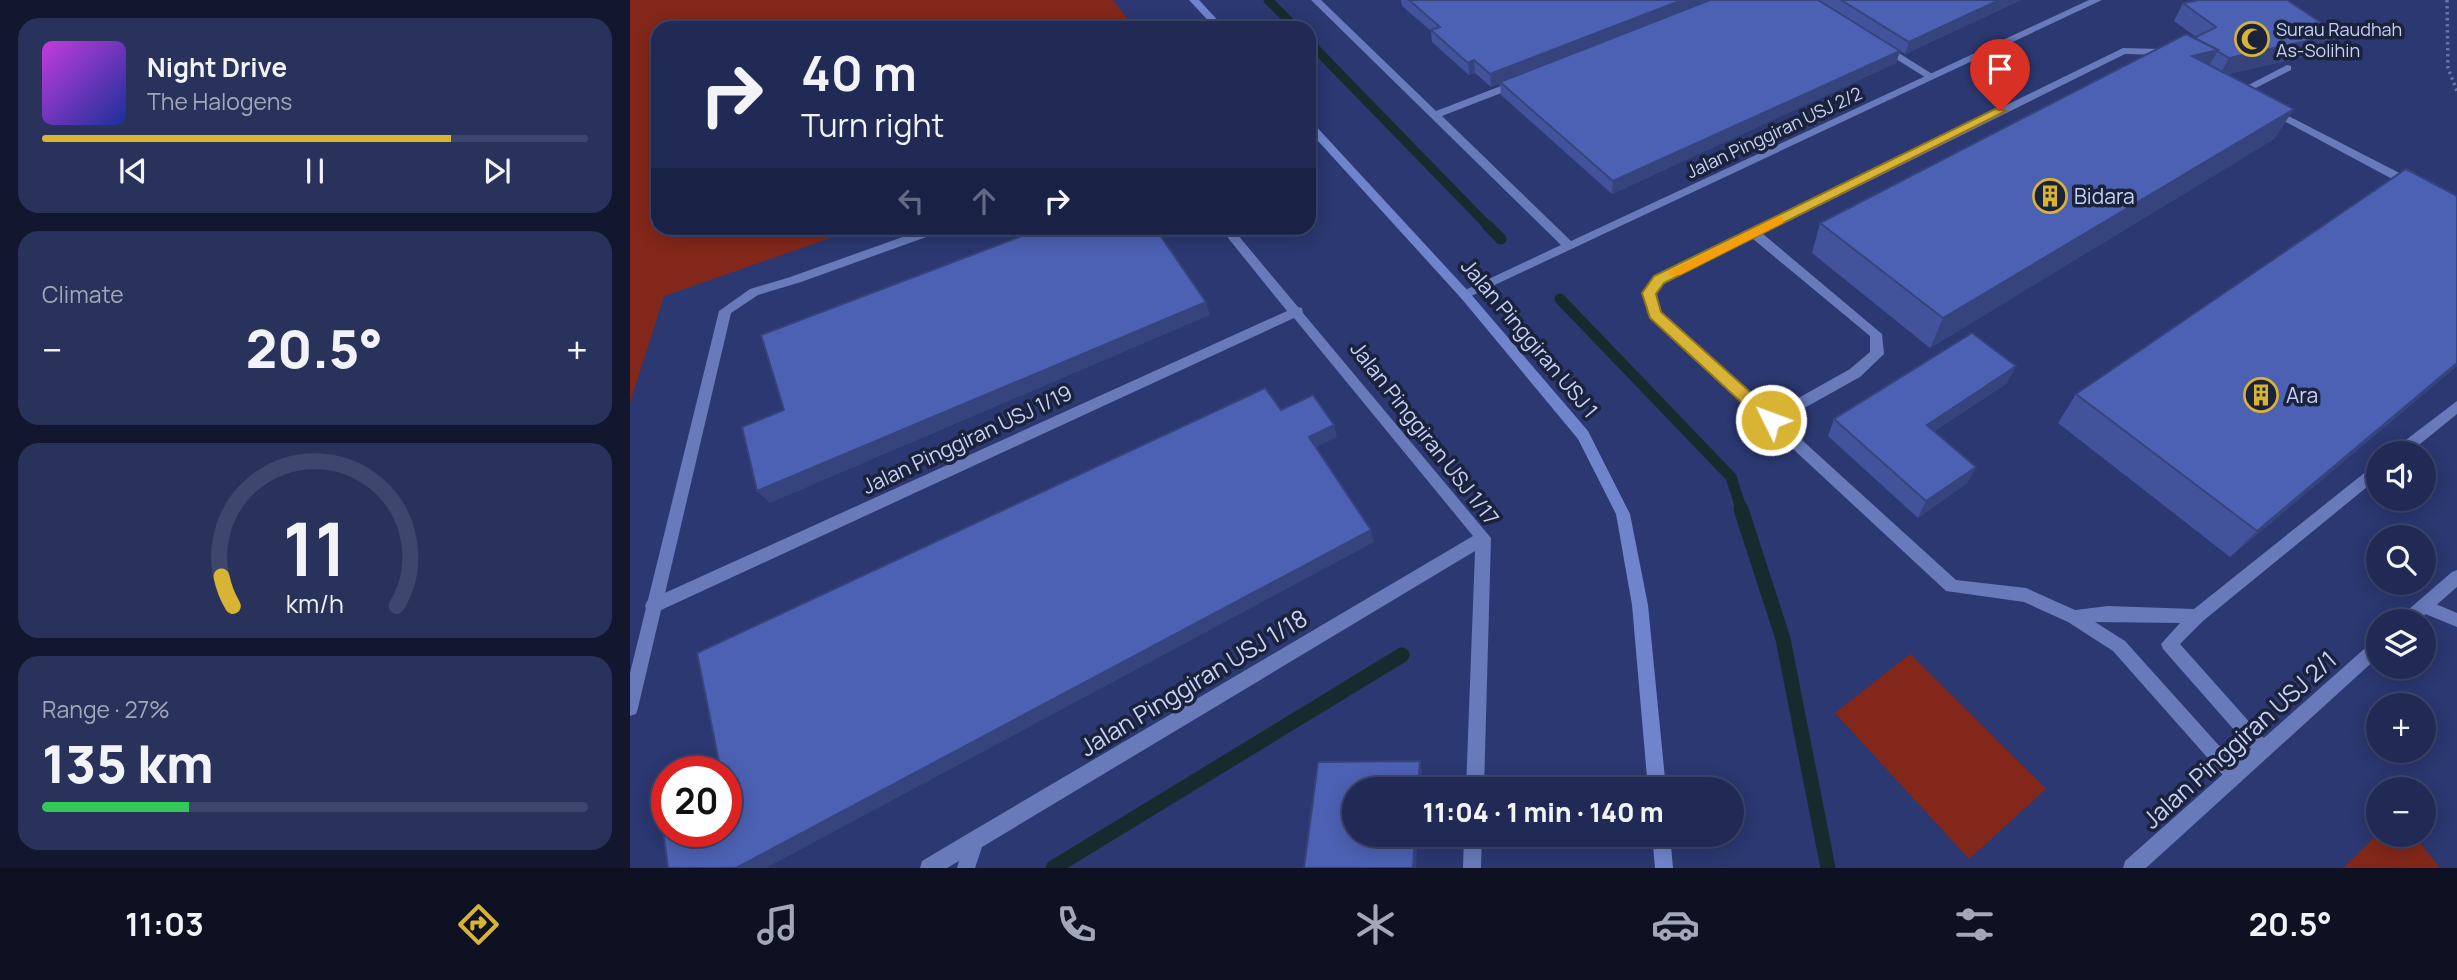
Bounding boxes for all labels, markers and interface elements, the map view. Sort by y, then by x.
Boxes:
place label: Surau Raudhah As-Solihin [2276,17,2402,62]
mosque icon: Surau Raudhah As-Solihin [2233,20,2271,58]
text: 40 m [801,39,917,106]
pin [1970,39,2030,111]
text: Night Drive [147,49,287,85]
icon: right [686,49,777,140]
icon: arrive [1981,50,2019,88]
street label: Jalan Pinggiran USJ 2/2 [1682,81,1866,183]
text: The Halogens [147,85,292,117]
text: Turn right [801,103,944,147]
icon: previous [114,152,152,190]
icon: pause [296,152,334,190]
icon: next [478,152,516,190]
building icon: Bidara [2031,177,2069,215]
icon: left [892,182,930,220]
icon: ahead [965,182,1003,220]
icon: right [1038,182,1076,220]
place label: Bidara [2074,182,2135,210]
street label: Jalan Pinggiran USJ 1 [1455,253,1605,423]
text: Climate [42,278,124,310]
text: 20.5° [246,313,383,384]
text: − [42,323,63,375]
text: + [566,323,588,375]
street label: Jalan Pinggiran USJ 1/17 [1344,335,1506,531]
building icon: Ara [2242,376,2280,414]
street label: Jalan Pinggiran USJ 1/19 [858,378,1076,500]
place label: Ara [2286,381,2318,409]
position arrow [1734,383,1808,457]
map controls [2366,441,2436,847]
button: sound [2366,441,2436,511]
text: 11 [283,499,347,599]
button: search [2366,525,2436,595]
text: km/h [286,586,344,621]
street label: Jalan Pinggiran USJ 1/18 [1073,601,1313,763]
button: layers [2366,609,2436,679]
street label: Jalan Pinggiran USJ 2/1 [2135,643,2343,835]
text: Range · 27% [42,693,170,725]
button: + [2366,693,2436,763]
text: 135 km [42,728,214,799]
speed limit sign: 20 [651,756,742,847]
button: − [2366,777,2436,847]
text: 11:04 · 1 min · 140 m [1422,794,1664,830]
icon: directions [454,900,503,949]
icon: music [753,900,802,949]
icon: phone [1052,900,1101,949]
icon: climate [1351,900,1400,949]
icon: car [1651,900,1700,949]
icon: filters [1950,900,1999,949]
text: 11:03 [125,902,204,946]
text: 20.5° [2249,902,2332,946]

